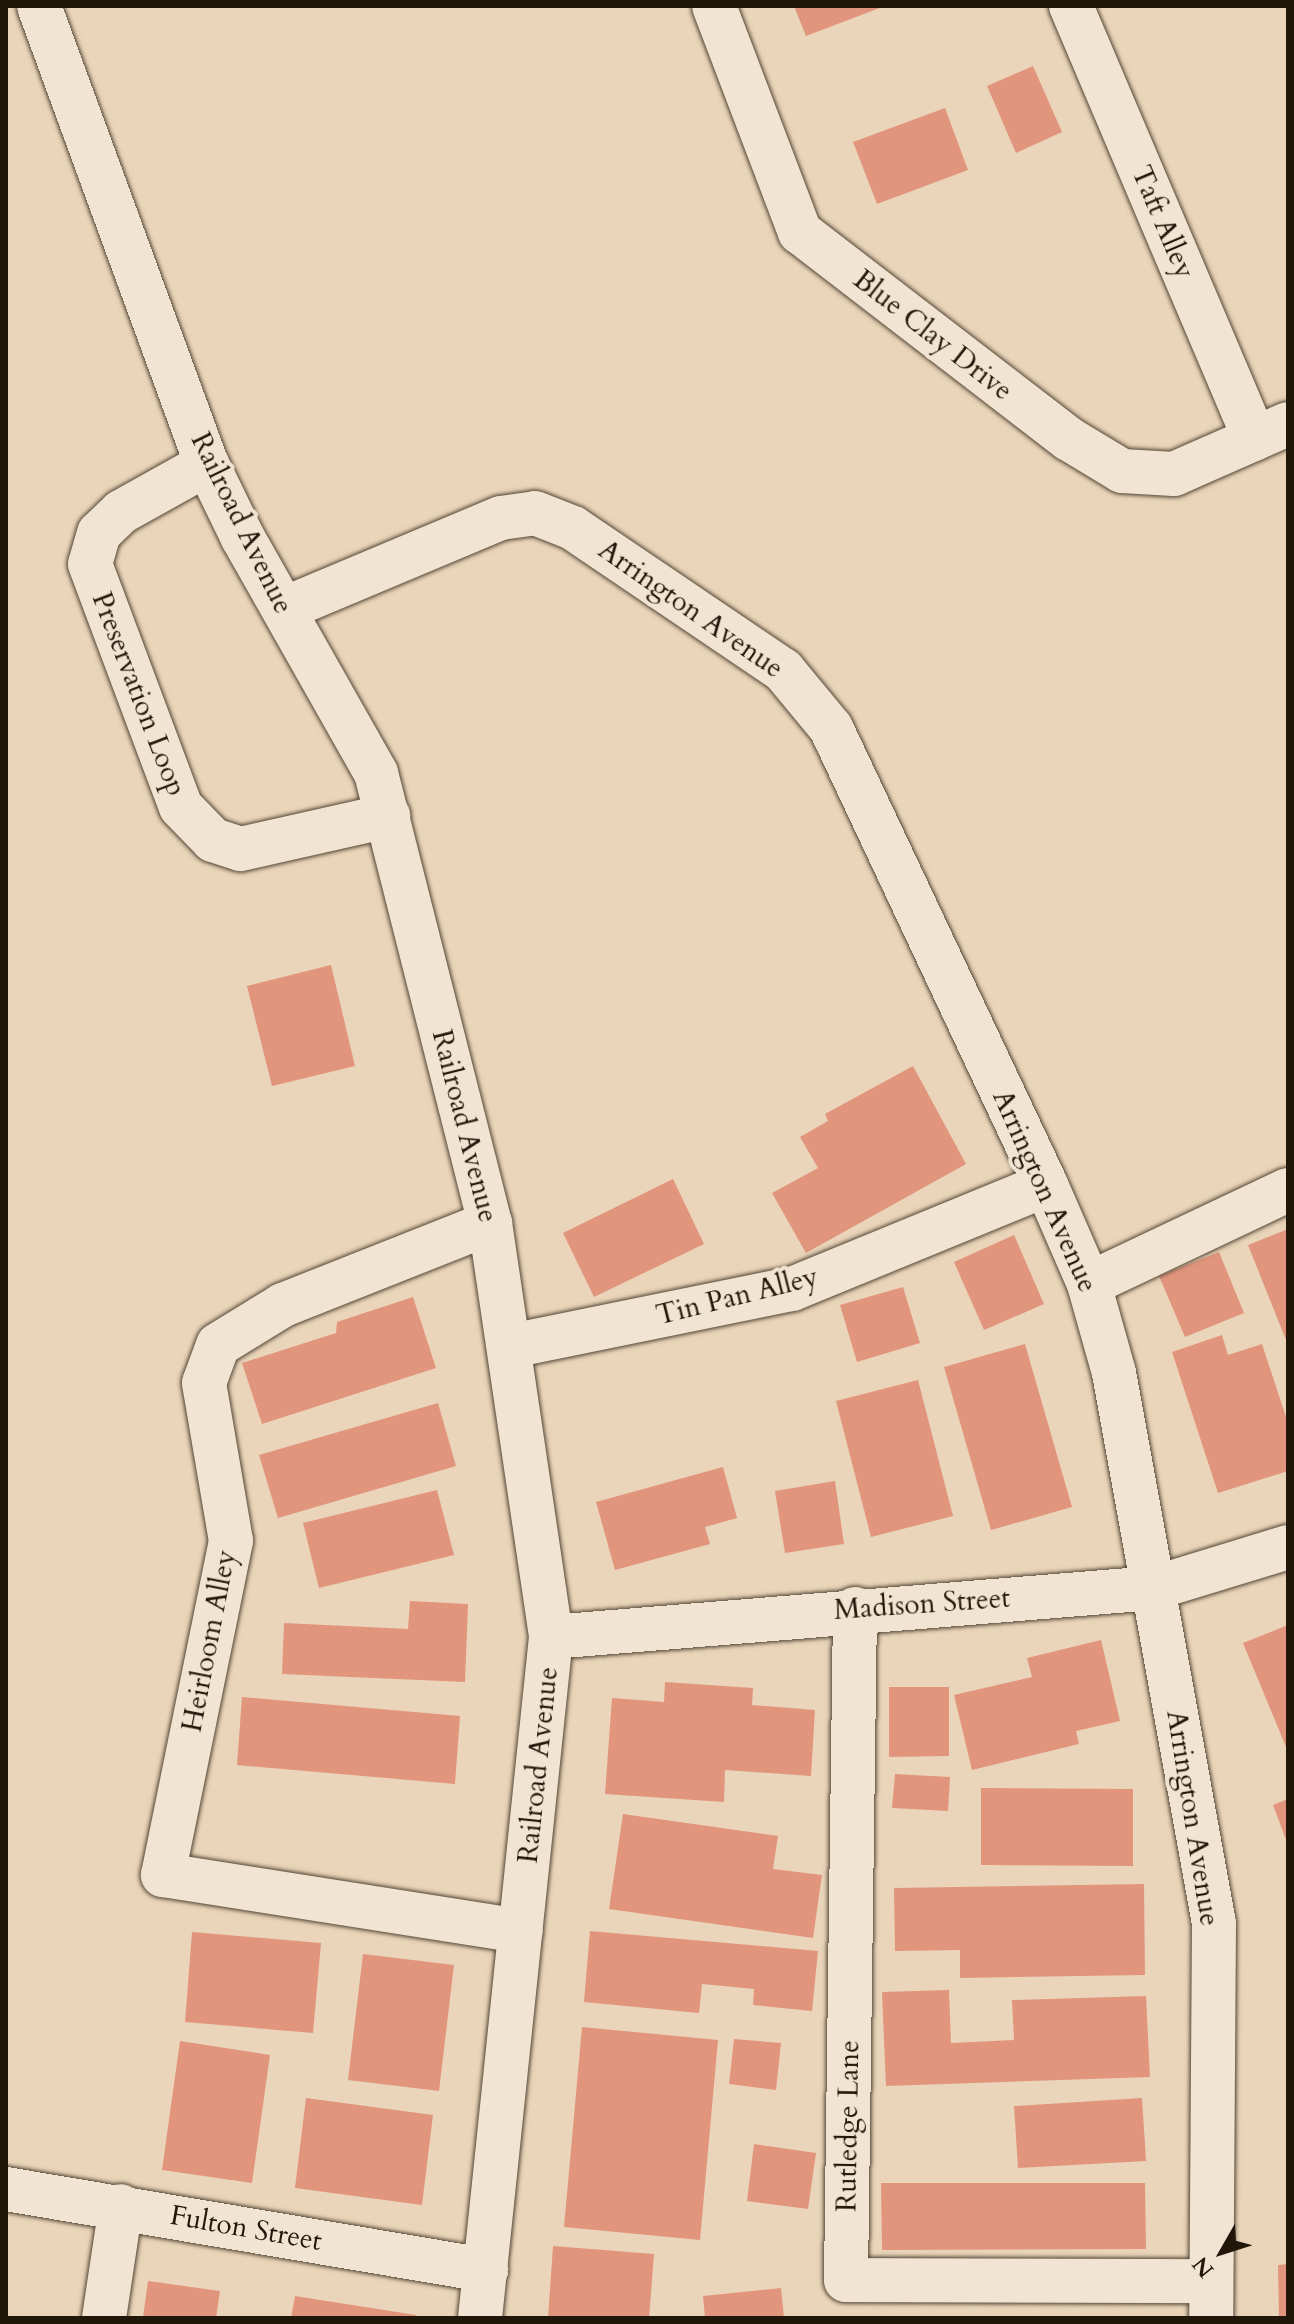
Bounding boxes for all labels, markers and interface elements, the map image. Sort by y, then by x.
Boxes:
street label: Taft Alley [1124,161,1202,283]
street label: Blue Clay Drive [847,263,1019,407]
street label: Railroad Avenue [184,427,300,619]
street label: Arrington Avenue [592,533,790,685]
street label: Preservation Loop [85,587,193,801]
street label: Railroad Avenue [425,1026,505,1226]
street label: Arrington Avenue [985,1085,1105,1297]
street label: Tin Pan Alley [653,1260,821,1332]
street label: Heirloom Alley [175,1547,243,1735]
street label: Madison Street [833,1581,1011,1627]
street label: Railroad Avenue [511,1665,565,1865]
street label: Arrington Avenue [1159,1708,1227,1928]
street label: Rutledge Lane [830,2040,866,2212]
street label: Fulton Street [168,2198,324,2258]
north arrow [1182,2212,1262,2292]
text: N [1186,2250,1221,2284]

